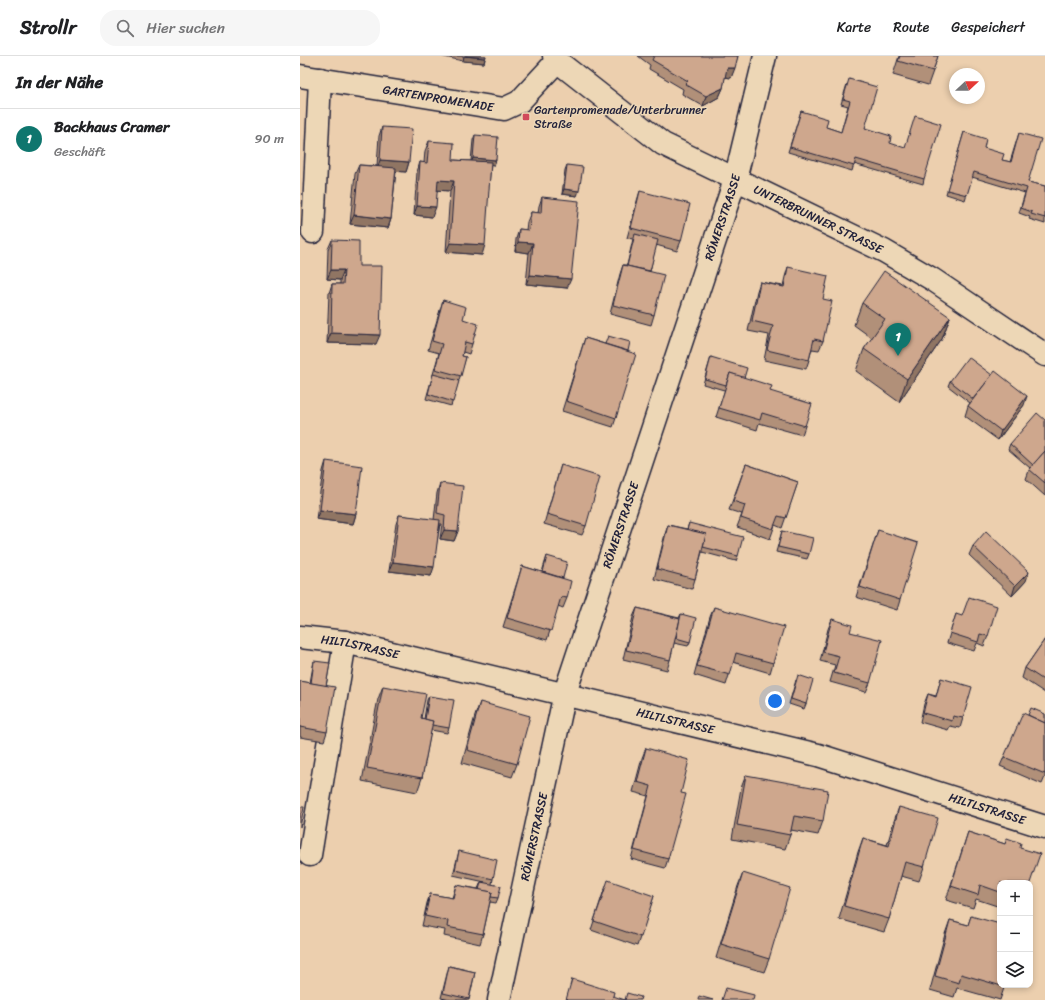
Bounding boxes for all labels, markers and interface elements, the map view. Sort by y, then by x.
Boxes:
search box [100,10,380,46]
text: Strollr [20,11,76,44]
text: Hier suchen [146,15,225,41]
text: Karte [837,15,871,40]
text: Route [893,15,929,40]
text: Gespeichert [951,15,1025,40]
icon: search [114,17,136,39]
text: In der Nähe [16,67,103,97]
north arrow [949,68,985,104]
street label: GARTENPROMENADE [381,79,497,118]
place label: Gartenpromenade/Unterbrunner Straße [534,99,707,135]
marker: Gartenpromenade/Unterbrunner Straße [521,112,531,122]
text: Backhaus Cramer [54,114,169,140]
text: 1 [26,127,32,150]
text: 90 m [254,127,284,150]
text: Geschäft [54,140,106,163]
street label: RÖMERSTRASSE [698,171,747,264]
street label: UNTERBRUNNER STRASSE [750,178,888,261]
pin: 1 [885,323,911,356]
street label: RÖMERSTRASSE [596,478,646,571]
street label: HILTLSTRASSE [320,628,403,666]
your location [765,691,785,711]
street label: HILTLSTRASSE [634,701,718,741]
street label: HILTLSTRASSE [946,786,1030,832]
street label: RÖMERSTRASSE [514,789,555,883]
map controls [997,880,1033,988]
button: + [997,880,1033,916]
button: − [997,916,1033,952]
button: layers [997,952,1033,988]

